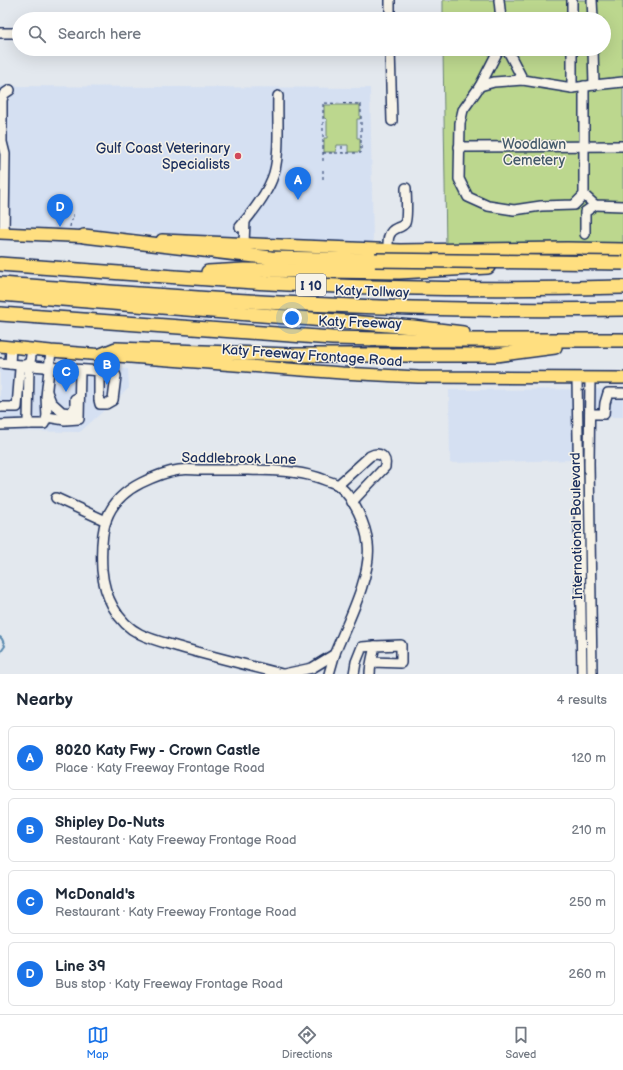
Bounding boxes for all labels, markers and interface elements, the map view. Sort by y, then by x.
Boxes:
search box [12,12,611,56]
icon: search [26,23,48,45]
text: Search here [58,25,141,44]
park label: Woodlawn Cemetery [502,136,566,169]
place label: Gulf Coast Veterinary Specialists [96,140,231,173]
marker: Gulf Coast Veterinary Specialists [233,151,243,161]
pin: A [285,167,311,200]
pin: D [47,194,73,227]
road number: I 10 [296,274,326,296]
street label: Katy Tollway [334,282,410,301]
your location [282,308,302,328]
street label: Katy Freeway [318,313,403,332]
street label: Katy Freeway Frontage Road [221,341,403,370]
pin: B [94,352,120,385]
pin: C [53,359,79,392]
street label: Saddlebrook Lane [181,449,296,468]
street label: International Boulevard [567,452,586,600]
text: Nearby [16,690,73,710]
text: 4 results [557,692,607,708]
text: 8020 Katy Fwy - Crown Castle [55,741,260,760]
text: A [26,750,34,766]
text: 120 m [571,750,606,766]
text: Place · Katy Freeway Frontage Road [55,760,265,776]
text: Shipley Do-Nuts [55,813,165,832]
text: B [25,822,35,838]
text: 210 m [572,822,606,838]
text: Restaurant · Katy Freeway Frontage Road [55,832,296,848]
text: McDonald's [55,885,135,904]
text: C [25,894,35,910]
text: 250 m [569,894,606,910]
text: Restaurant · Katy Freeway Frontage Road [55,904,296,920]
text: Line 39 [55,957,106,976]
text: D [25,966,35,982]
text: 260 m [568,966,606,982]
text: Bus stop · Katy Freeway Frontage Road [55,976,283,992]
tab: Map [87,1024,109,1061]
tab: Directions [282,1024,332,1061]
tab: Saved [506,1024,536,1061]

